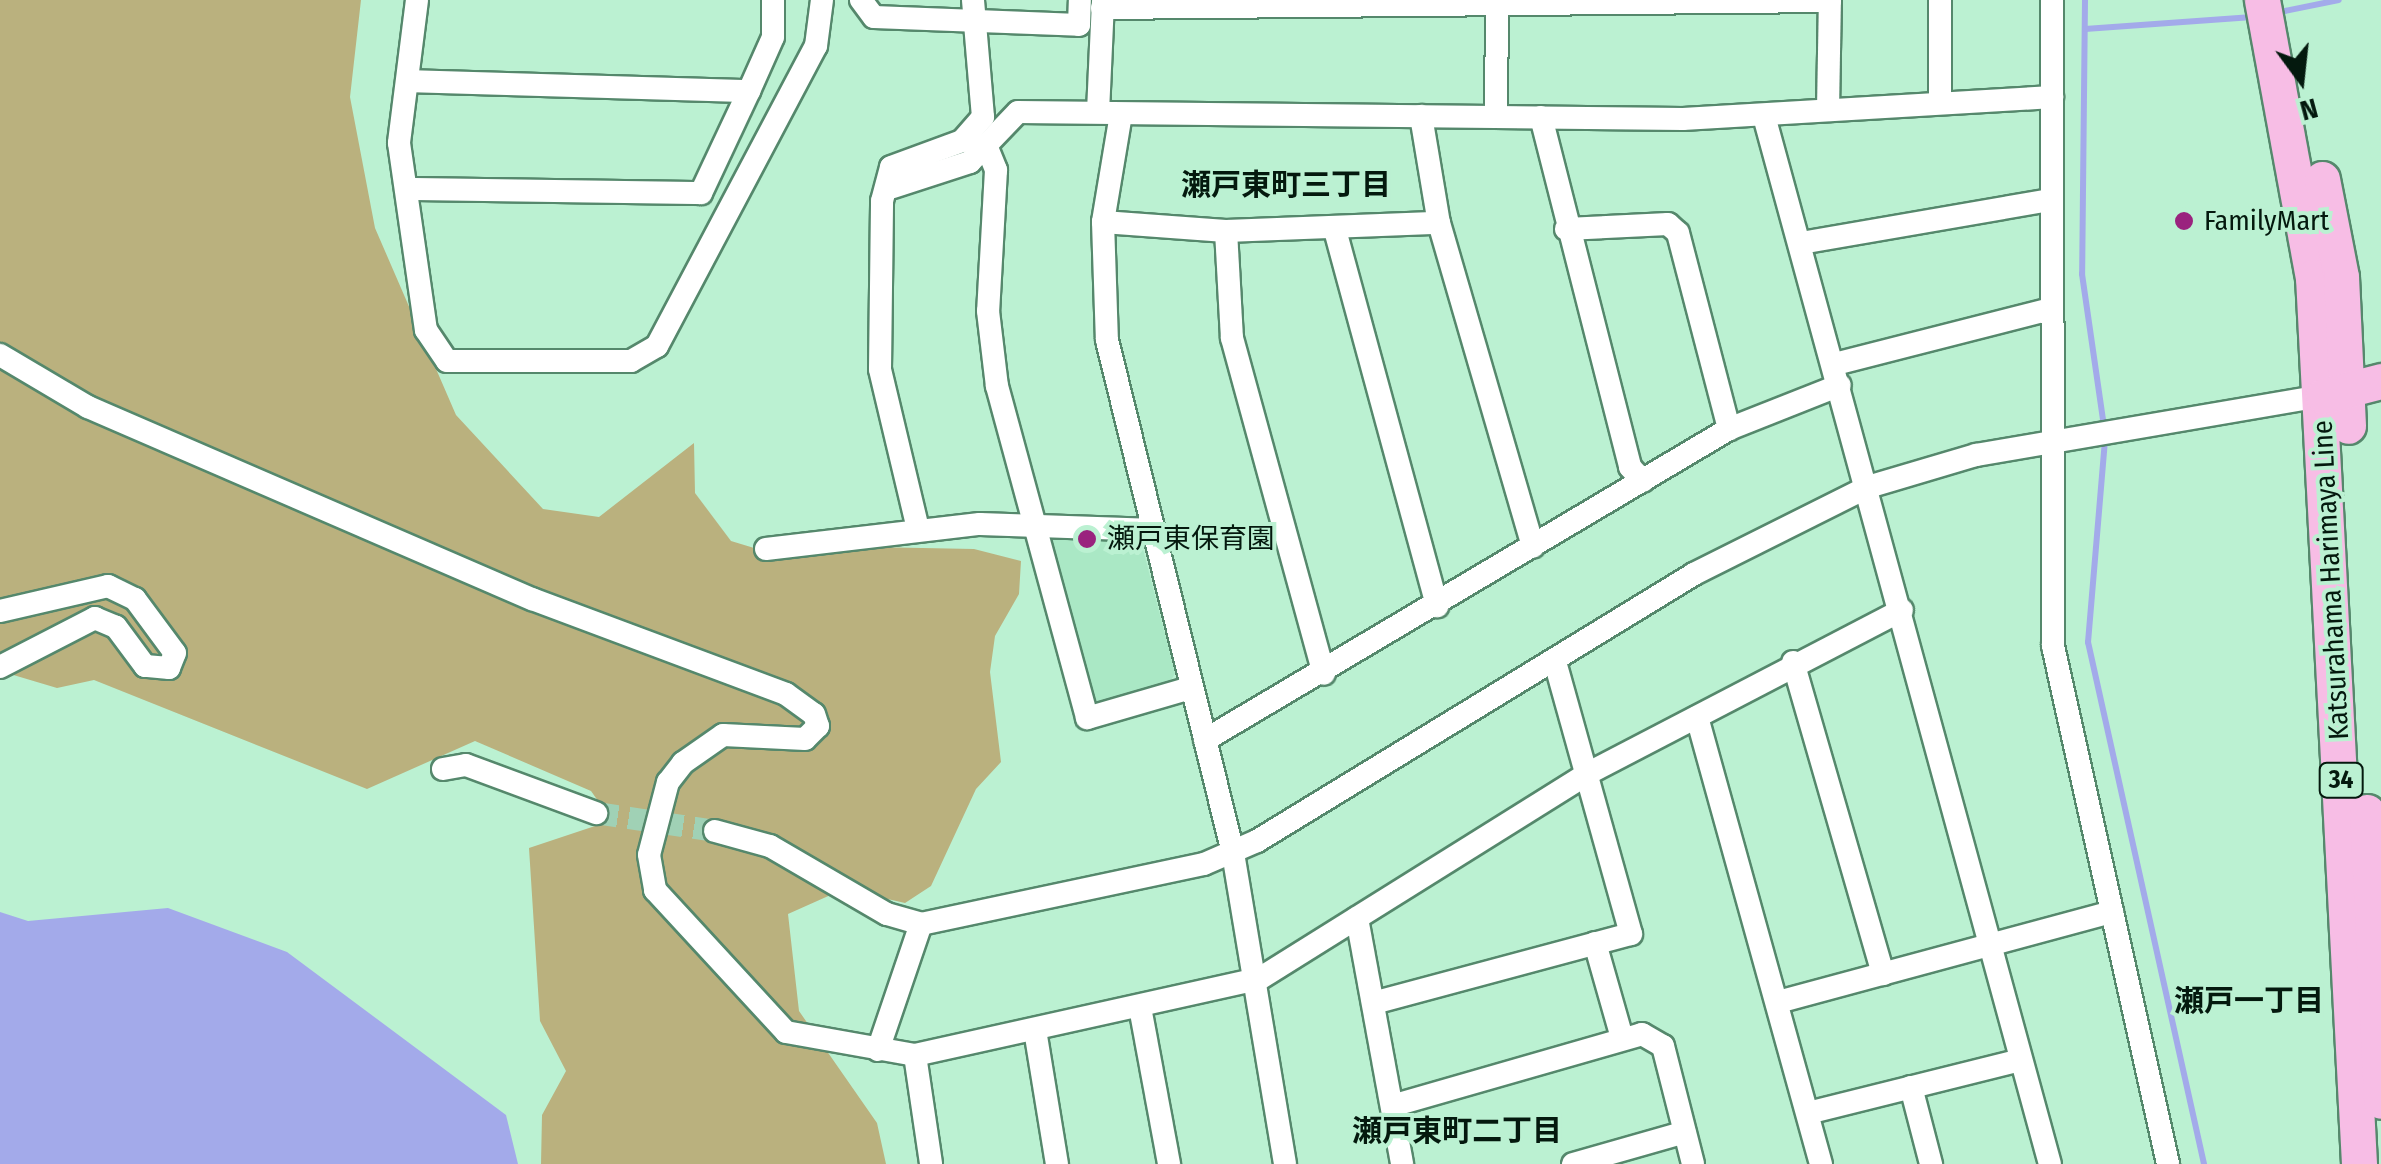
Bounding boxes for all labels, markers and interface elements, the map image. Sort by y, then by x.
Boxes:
north arrow [2251,30,2351,130]
text: N [2297,91,2321,128]
district label: 瀬戸東町三丁目 [1181,167,1391,203]
place label: FamilyMart [2204,204,2329,238]
marker: FamilyMart [2173,210,2195,232]
street label: Katsurahama Harimaya Line [2306,419,2356,741]
place label: 瀬戸東保育園 [1107,522,1275,556]
marker: 瀬戸東保育園 [1076,528,1098,550]
road number: 34 [2318,760,2364,800]
district label: 瀬戸一丁目 [2174,983,2324,1019]
district label: 瀬戸東町二丁目 [1352,1113,1562,1149]

